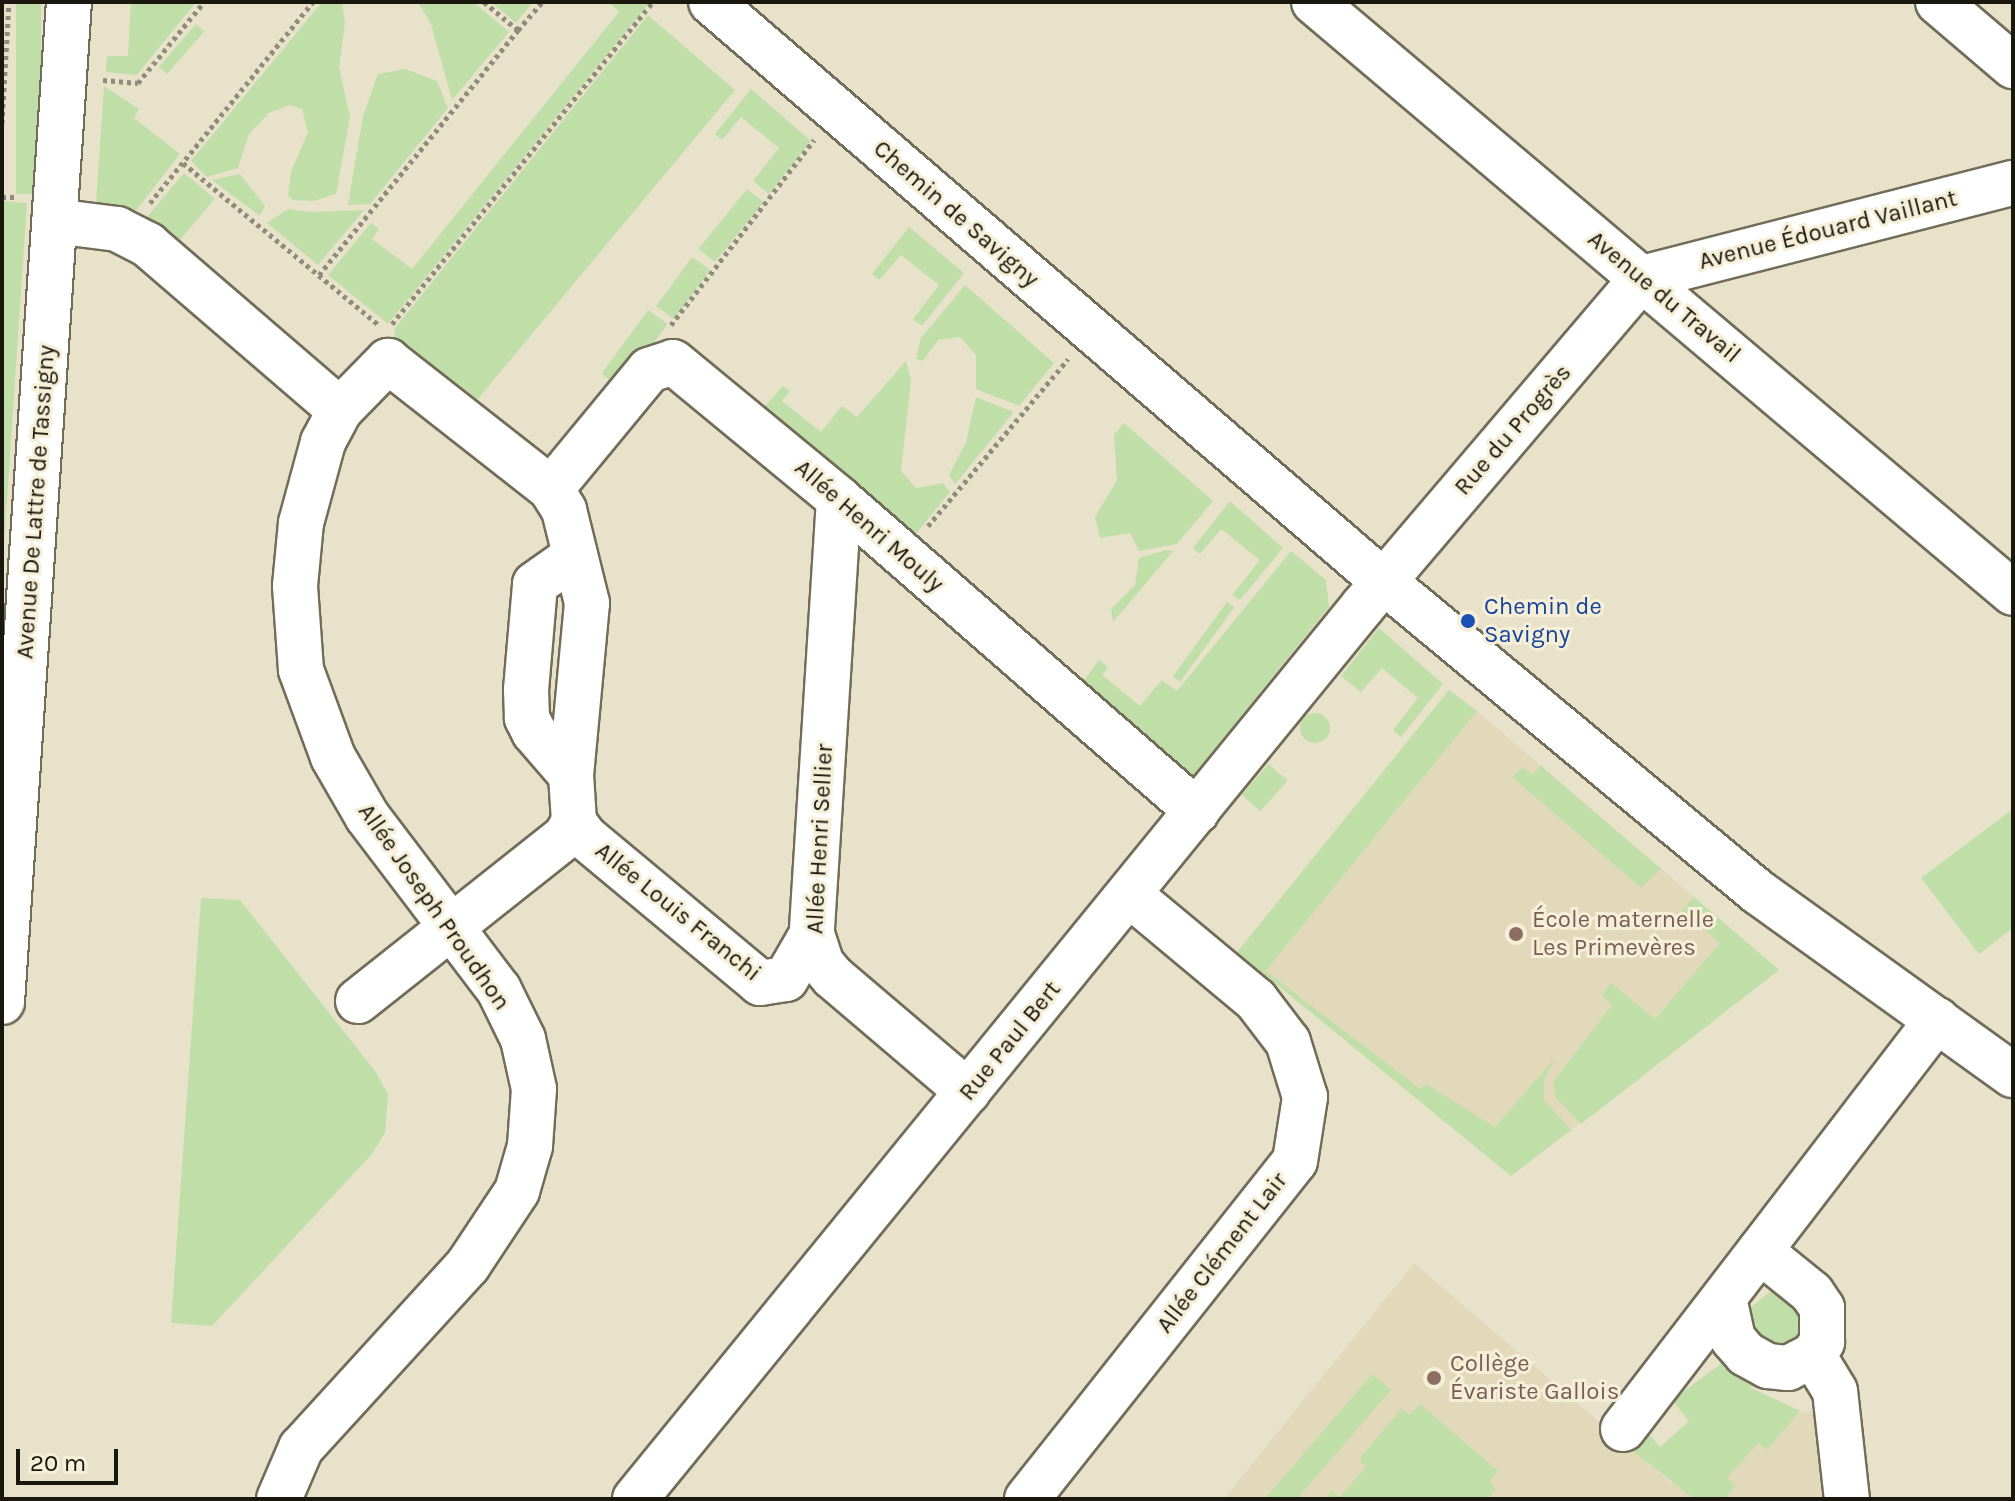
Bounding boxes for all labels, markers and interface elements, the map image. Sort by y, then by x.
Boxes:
street label: Chemin de Savigny [867,134,1045,294]
street label: Avenue Édouard Vaillant [1696,184,1960,276]
street label: Avenue du Travail [1582,225,1746,369]
street label: Avenue De Lattre de Tassigny [11,344,61,660]
street label: Rue du Progrès [1448,359,1578,501]
street label: Allée Henri Mouly [789,454,949,598]
place label: Chemin de Savigny [1484,593,1602,649]
marker: Chemin de Savigny [1459,612,1477,630]
street label: Allée Henri Sellier [801,743,839,935]
street label: Allée Joseph Proudhon [352,798,516,1016]
street label: Allée Louis Franchi [589,836,767,988]
place label: École maternelle Les Primevères [1532,906,1714,962]
marker: École maternelle Les Primevères [1507,925,1525,943]
street label: Rue Paul Bert [953,975,1067,1107]
street label: Allée Clément Lair [1150,1167,1294,1339]
place label: Collège Évariste Gallois [1450,1350,1619,1406]
marker: Collège Évariste Gallois [1425,1369,1443,1387]
scale bar [20,1433,122,1483]
text: 20 m [30,1449,86,1477]

